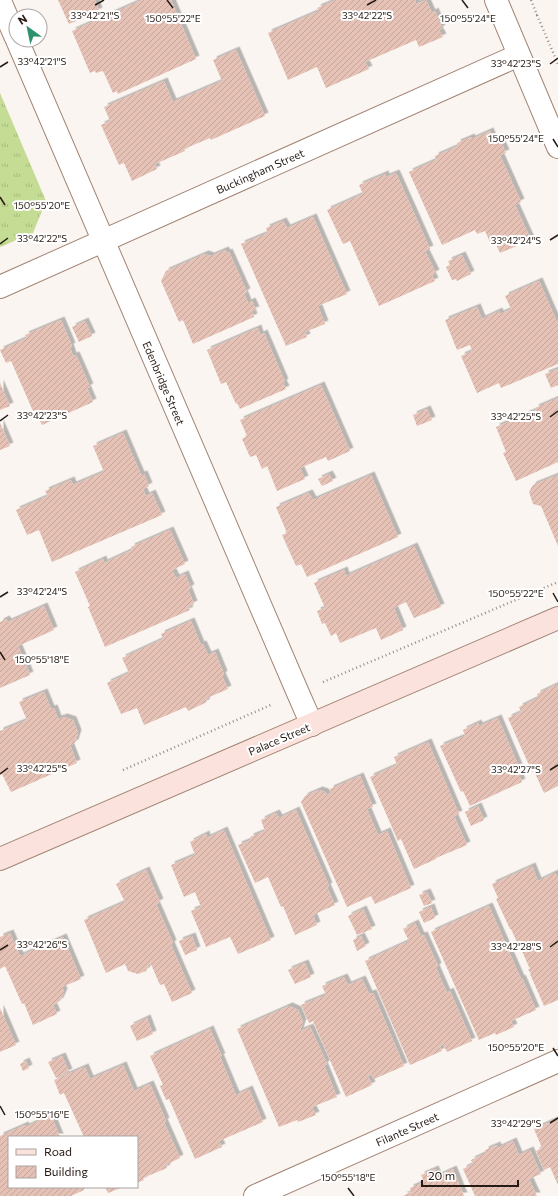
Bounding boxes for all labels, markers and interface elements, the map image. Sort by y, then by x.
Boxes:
north arrow [8,8,48,48]
text: 33°42'21"S [71,9,120,21]
text: 33°42'22"S [342,9,392,21]
text: N [15,11,29,27]
text: 150°55'22"E [145,12,201,24]
text: 150°55'24"E [440,12,496,24]
text: 33°42'21"S [18,55,67,67]
text: 33°42'23"S [491,57,541,69]
text: 150°55'24"E [488,132,544,144]
street label: Buckingham Street [214,146,306,196]
text: 150°55'20"E [14,199,70,211]
text: 33°42'22"S [17,232,67,244]
text: 33°42'24"S [491,234,541,246]
street label: Edenbridge Street [140,339,188,427]
text: 33°42'23"S [17,409,67,421]
text: 33°42'25"S [491,410,541,422]
text: 33°42'24"S [17,585,67,597]
text: 150°55'22"E [488,587,544,599]
text: 150°55'18"E [15,653,69,665]
street label: Palace Street [246,720,312,758]
text: 33°42'25"S [17,762,67,774]
text: 33°42'27"S [491,763,541,775]
text: 33°42'26"S [17,938,67,950]
text: 33°42'28"S [491,940,541,952]
text: 150°55'20"E [488,1041,544,1053]
text: 150°55'16"E [15,1108,69,1120]
street label: Filante Street [374,1109,441,1149]
text: 33°42'29"S [491,1117,541,1129]
legend [8,1136,138,1188]
text: Road [44,1144,72,1158]
scale bar [422,1162,518,1188]
text: Building [44,1164,88,1178]
text: 20 m [428,1168,455,1182]
text: 150°55'18"E [321,1171,375,1183]

